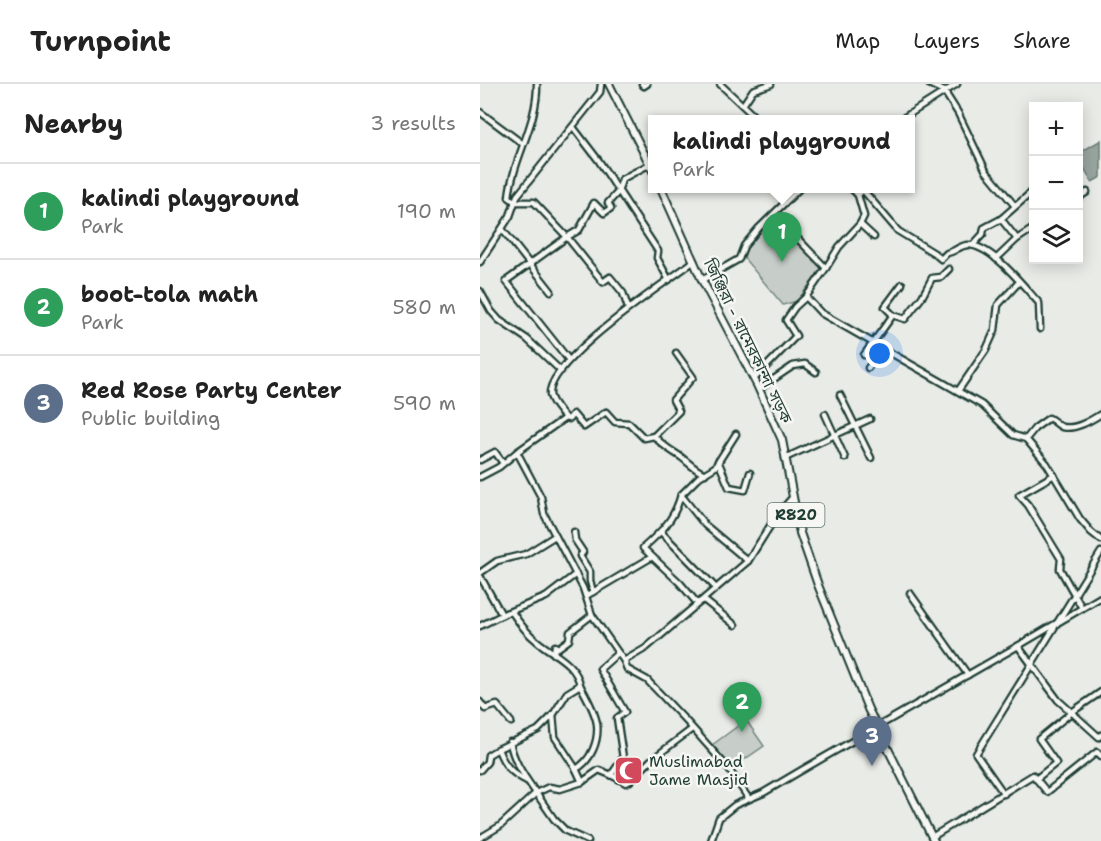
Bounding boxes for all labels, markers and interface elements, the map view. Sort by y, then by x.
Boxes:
text: Turnpoint [30,22,171,60]
text: Map [835,27,880,55]
text: Layers [913,27,980,55]
text: Share [1013,27,1071,55]
map controls [1029,102,1083,264]
button: + [1029,102,1083,156]
text: Nearby [24,106,123,141]
text: 3 results [370,110,456,136]
popup [648,115,915,193]
text: kalindi playground [672,127,891,156]
text: Park [672,156,715,182]
button: − [1029,156,1083,210]
text: kalindi playground [81,184,299,213]
text: 1 [39,198,48,224]
text: 190 m [397,198,456,224]
button: layers [1029,210,1083,264]
pin: 1 [762,212,802,262]
text: Park [81,213,124,239]
street label: জিঞ্জিরা - রামেরকান্দা সড়ক [699,254,798,428]
text: boot-tola math [81,280,258,309]
text: 2 [37,294,51,320]
text: 580 m [393,294,456,320]
text: Park [81,309,124,335]
your location [865,339,894,368]
text: Red Rose Party Center [81,376,342,405]
text: 3 [37,390,51,416]
text: 590 m [393,390,456,416]
text: Public building [81,405,220,431]
road number: R820 [768,503,824,527]
pin: 2 [722,682,762,732]
pin: 3 [852,716,892,766]
place label: Muslimabad Jame Masjid [649,751,748,790]
mosque icon: Muslimabad Jame Masjid [612,754,644,786]

